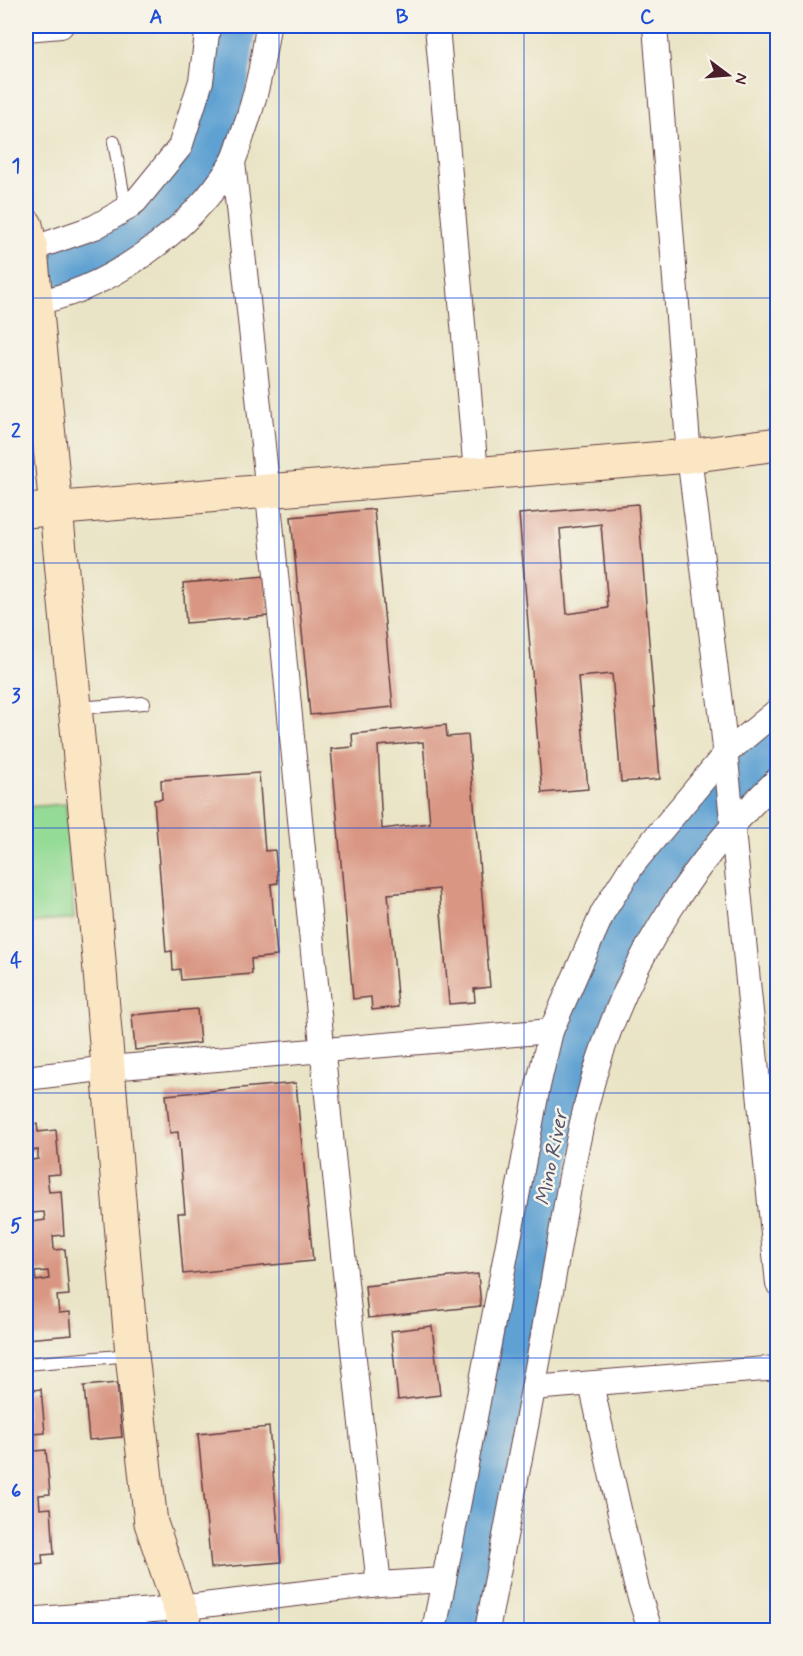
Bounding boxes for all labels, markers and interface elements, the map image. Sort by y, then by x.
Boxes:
text: A [149,4,163,31]
text: B [396,4,409,31]
text: C [640,4,655,31]
north arrow [698,45,758,105]
text: N [729,71,753,87]
text: 1 [12,153,20,180]
text: 2 [11,418,21,445]
text: 3 [11,683,21,710]
text: 4 [10,948,22,975]
water label: Mino River [529,1105,576,1208]
text: 5 [10,1213,22,1240]
text: 6 [11,1478,21,1505]

